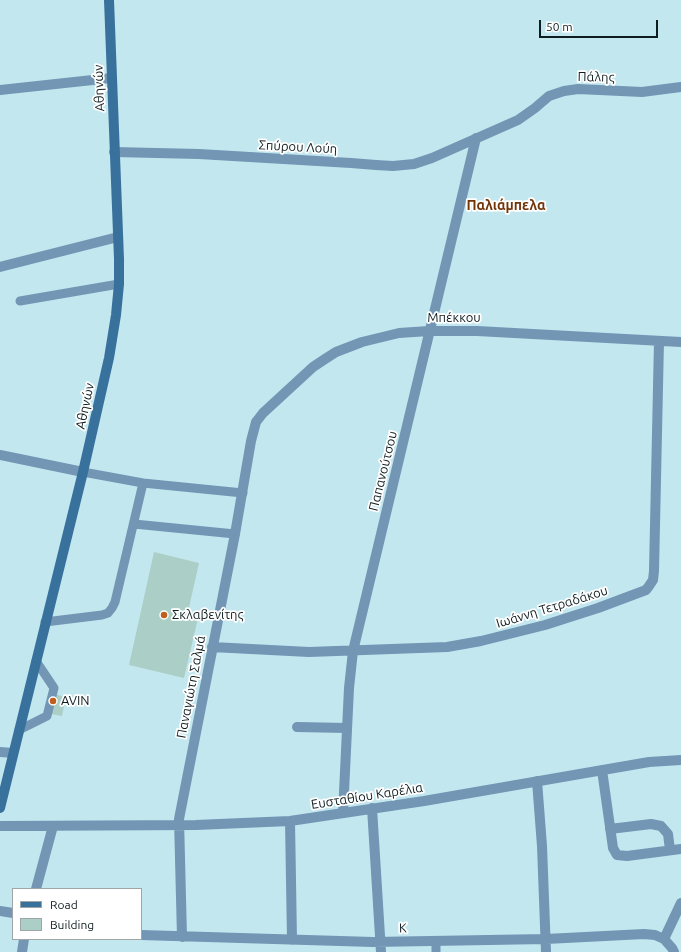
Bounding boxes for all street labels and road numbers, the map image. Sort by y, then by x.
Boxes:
street label: Αθηνών [90,64,108,112]
street label: Πάλης [577,69,615,85]
street label: Σπύρου Λούη [258,137,338,157]
street label: Μπέκκου [427,310,481,326]
street label: Αθηνών [73,381,97,431]
street label: Παπανούτσου [366,429,400,513]
street label: Ιωάννη Τετραδάκου [494,583,610,631]
street label: Παναγιώτη Σαλμά [173,634,209,740]
street label: Ευσταθίου Καρέλια [310,779,424,813]
street label: Κ [399,920,407,936]

